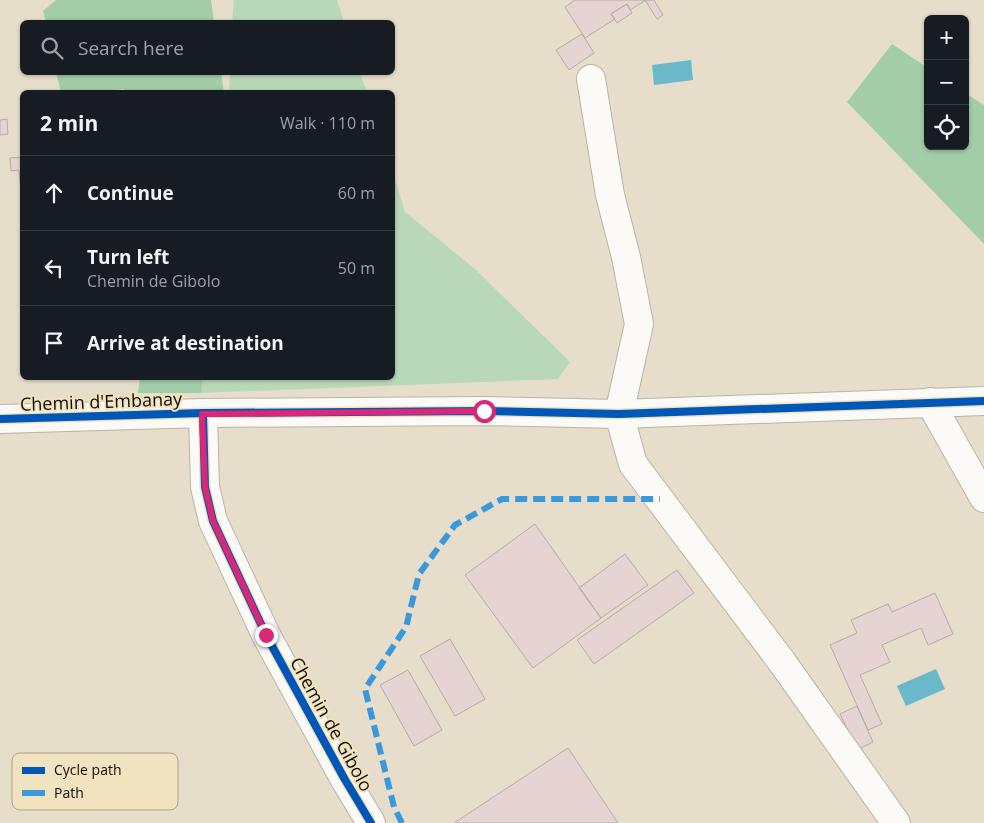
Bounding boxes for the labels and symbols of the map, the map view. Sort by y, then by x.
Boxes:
street label: Chemin d'Embanay [20,386,183,416]
route start [473,400,496,423]
route end [255,624,278,647]
street label: Chemin de Gibolo [285,653,379,795]
legend [12,753,178,810]
text: Cycle path [54,760,122,779]
text: Path [54,783,84,802]

